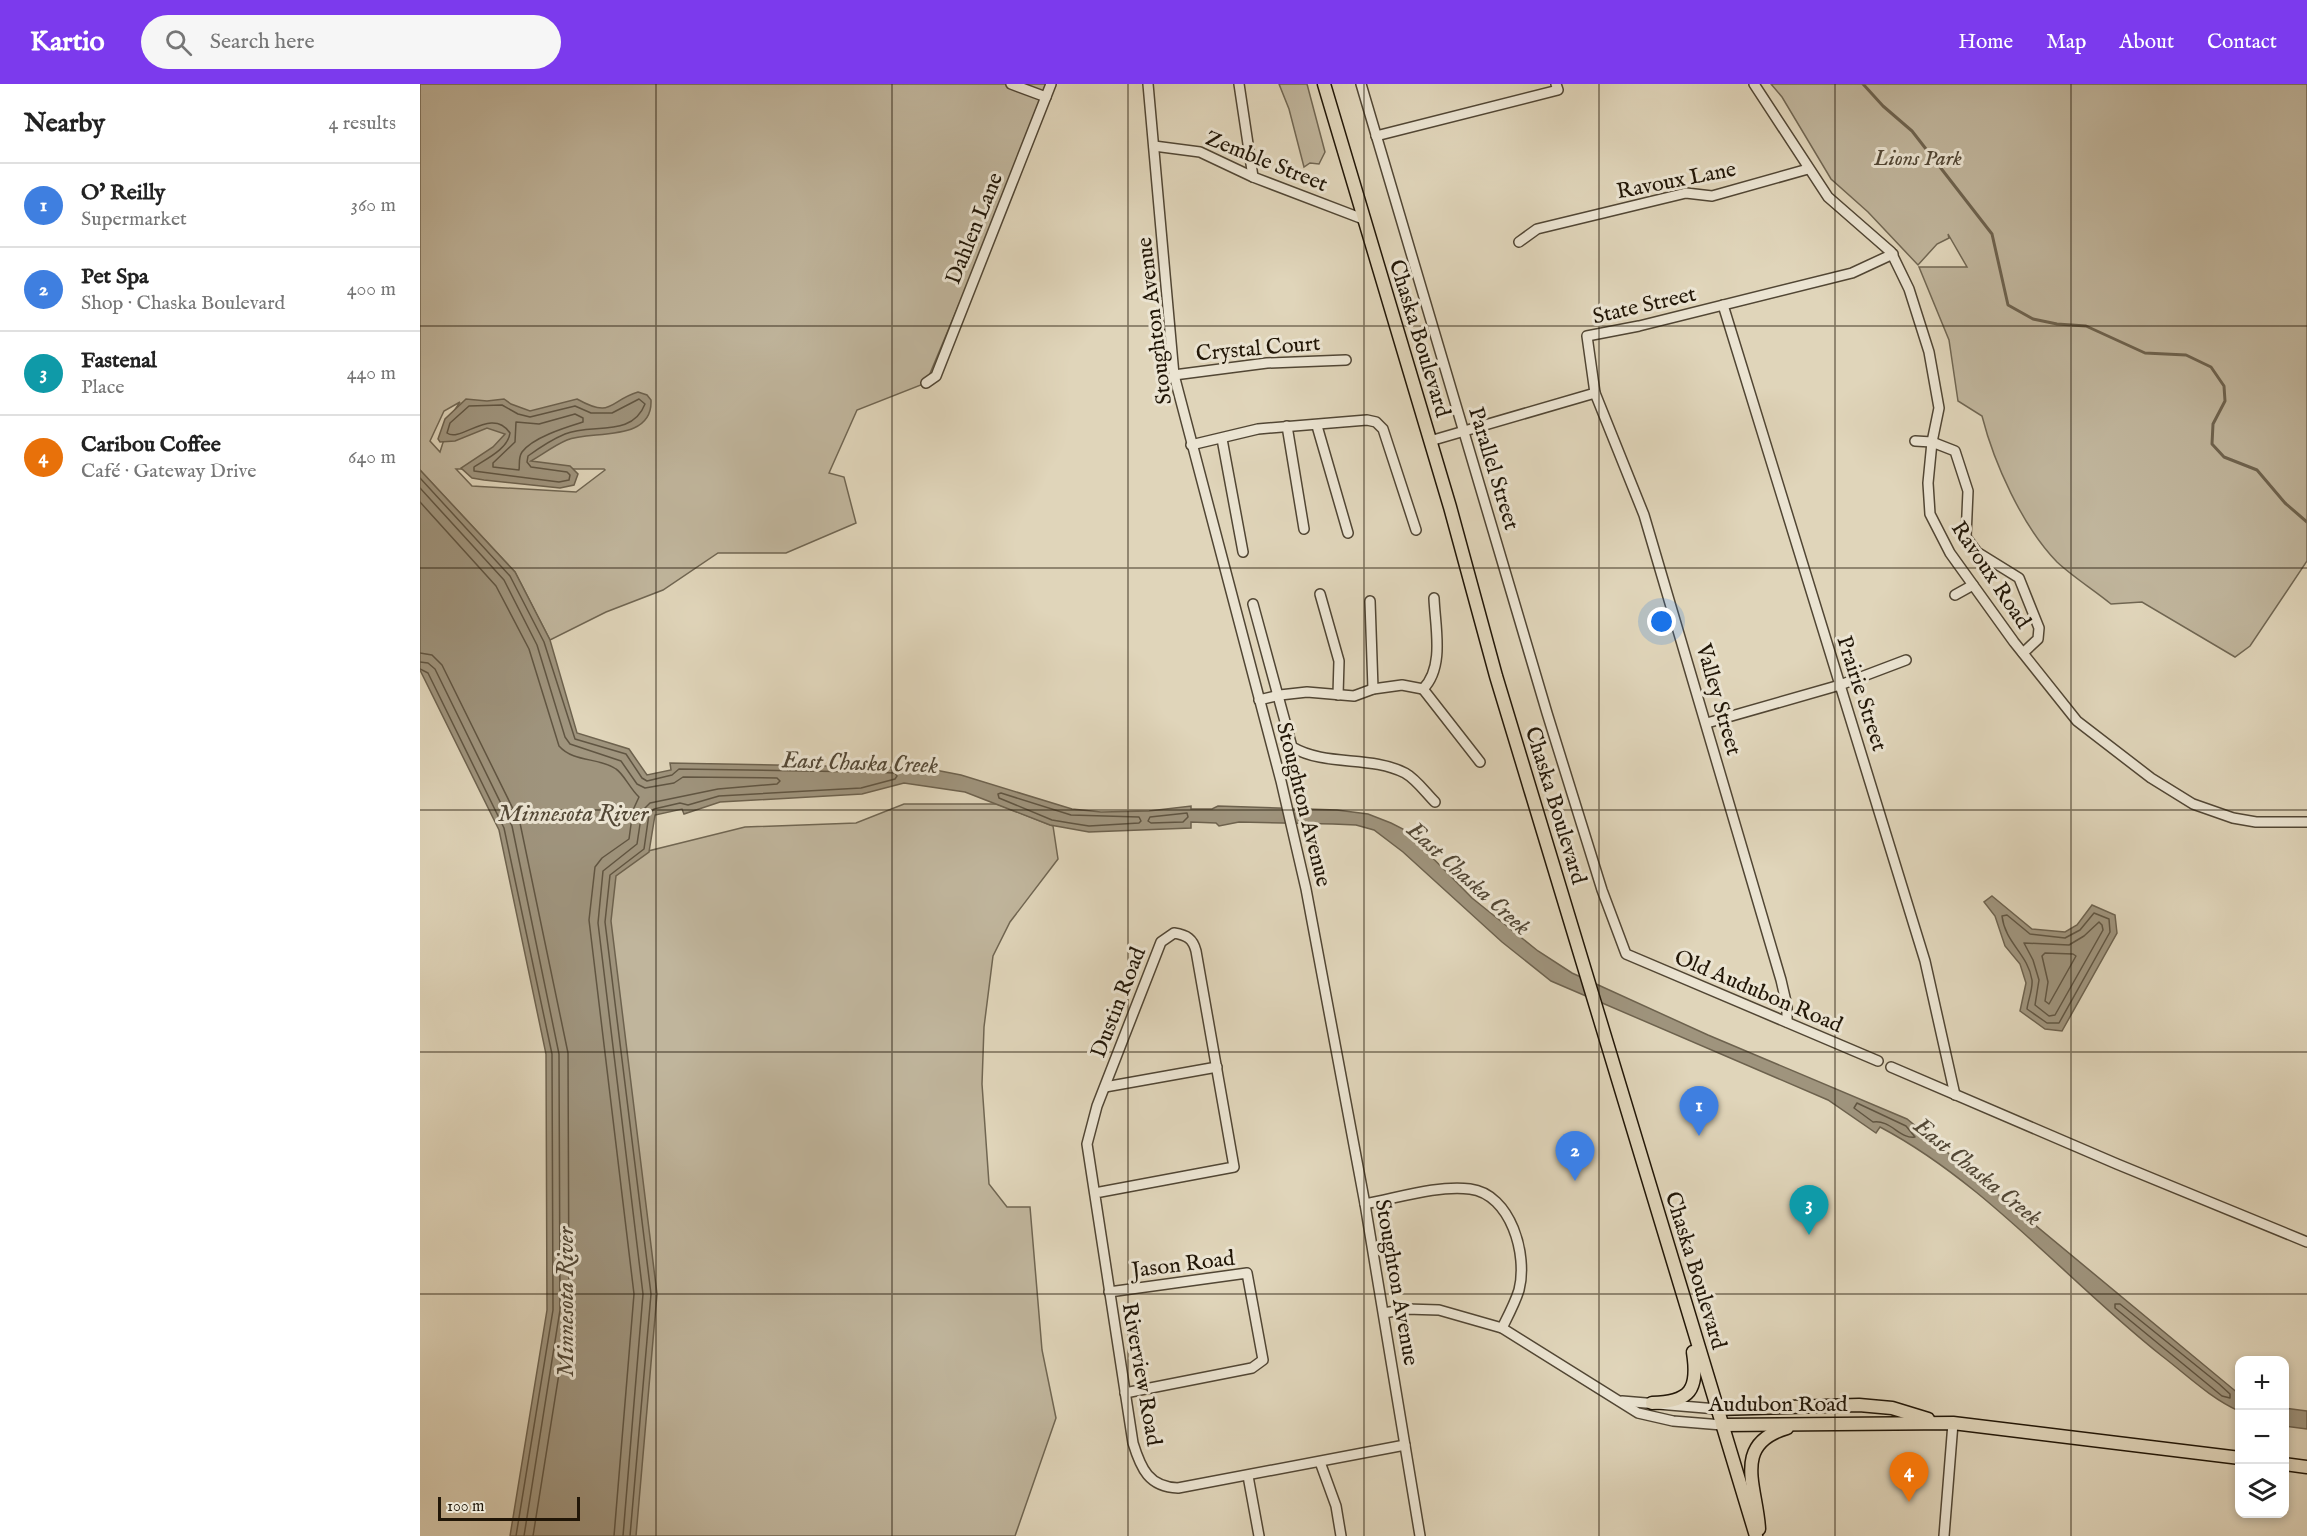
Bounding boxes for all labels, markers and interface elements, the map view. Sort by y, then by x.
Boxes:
search box [141,15,561,69]
text: Kartio [30,25,105,60]
icon: search [162,26,195,59]
text: Search here [210,28,315,56]
text: Home [1958,29,2013,56]
text: Map [2046,29,2086,56]
text: About [2119,29,2174,56]
text: Contact [2207,29,2277,56]
text: Nearby [24,107,105,140]
text: 4 results [329,111,396,136]
street label: Zemble Street [1201,125,1332,199]
park label: Lions Park [1873,145,1962,173]
street label: Ravoux Lane [1614,156,1738,206]
street label: Dahlen Lane [940,169,1010,289]
text: O' Reilly [81,179,165,207]
text: 1 [40,193,47,218]
text: 360 m [350,193,396,218]
text: Supermarket [81,207,187,232]
street label: Stoughton Avenue [1131,235,1179,406]
street label: Chaska Boulevard [1382,256,1456,421]
text: Pet Spa [81,263,149,291]
text: 2 [39,277,48,302]
text: 400 m [347,277,396,302]
street label: State Street [1590,280,1699,331]
text: Shop · Chaska Boulevard [81,291,285,316]
street label: Crystal Court [1195,330,1322,368]
text: Fastenal [81,347,157,375]
text: 3 [40,361,47,386]
text: 440 m [347,361,396,386]
text: Place [81,375,124,400]
street label: Parallel Street [1461,404,1525,534]
text: Caribou Coffee [81,431,221,459]
text: 4 [39,445,48,470]
text: 640 m [348,445,396,470]
text: Café · Gateway Drive [81,459,256,484]
street label: Ravoux Road [1944,516,2037,635]
your location [1647,607,1676,636]
street label: Prairie Street [1829,632,1893,755]
street label: Valley Street [1689,640,1747,759]
street label: Stoughton Avenue [1269,719,1337,890]
street label: Chaska Boulevard [1518,723,1592,888]
water label: East Chaska Creek [780,745,939,782]
water label: Minnesota River [498,799,650,830]
water label: East Chaska Creek [1399,815,1537,943]
street label: Dustin Road [1085,943,1153,1062]
street label: Old Audubon Road [1670,944,1847,1040]
pin: 1 [1680,1086,1718,1136]
water label: East Chaska Creek [1906,1110,2048,1234]
pin: 2 [1556,1132,1594,1181]
pin: 3 [1790,1186,1828,1235]
street label: Chaska Boulevard [1658,1188,1732,1353]
street label: Stoughton Avenue [1368,1197,1424,1368]
water label: Minnesota River [551,1225,582,1377]
street label: Jason Road [1127,1245,1237,1286]
street label: Riverview Road [1115,1301,1167,1448]
map controls [2235,1356,2289,1518]
button: + [2235,1356,2289,1410]
street label: Audubon Road [1707,1391,1848,1419]
button: − [2235,1410,2289,1464]
pin: 4 [1890,1452,1928,1502]
button: layers [2235,1464,2289,1518]
scale bar [438,1494,580,1522]
text: 100 m [447,1497,484,1517]

